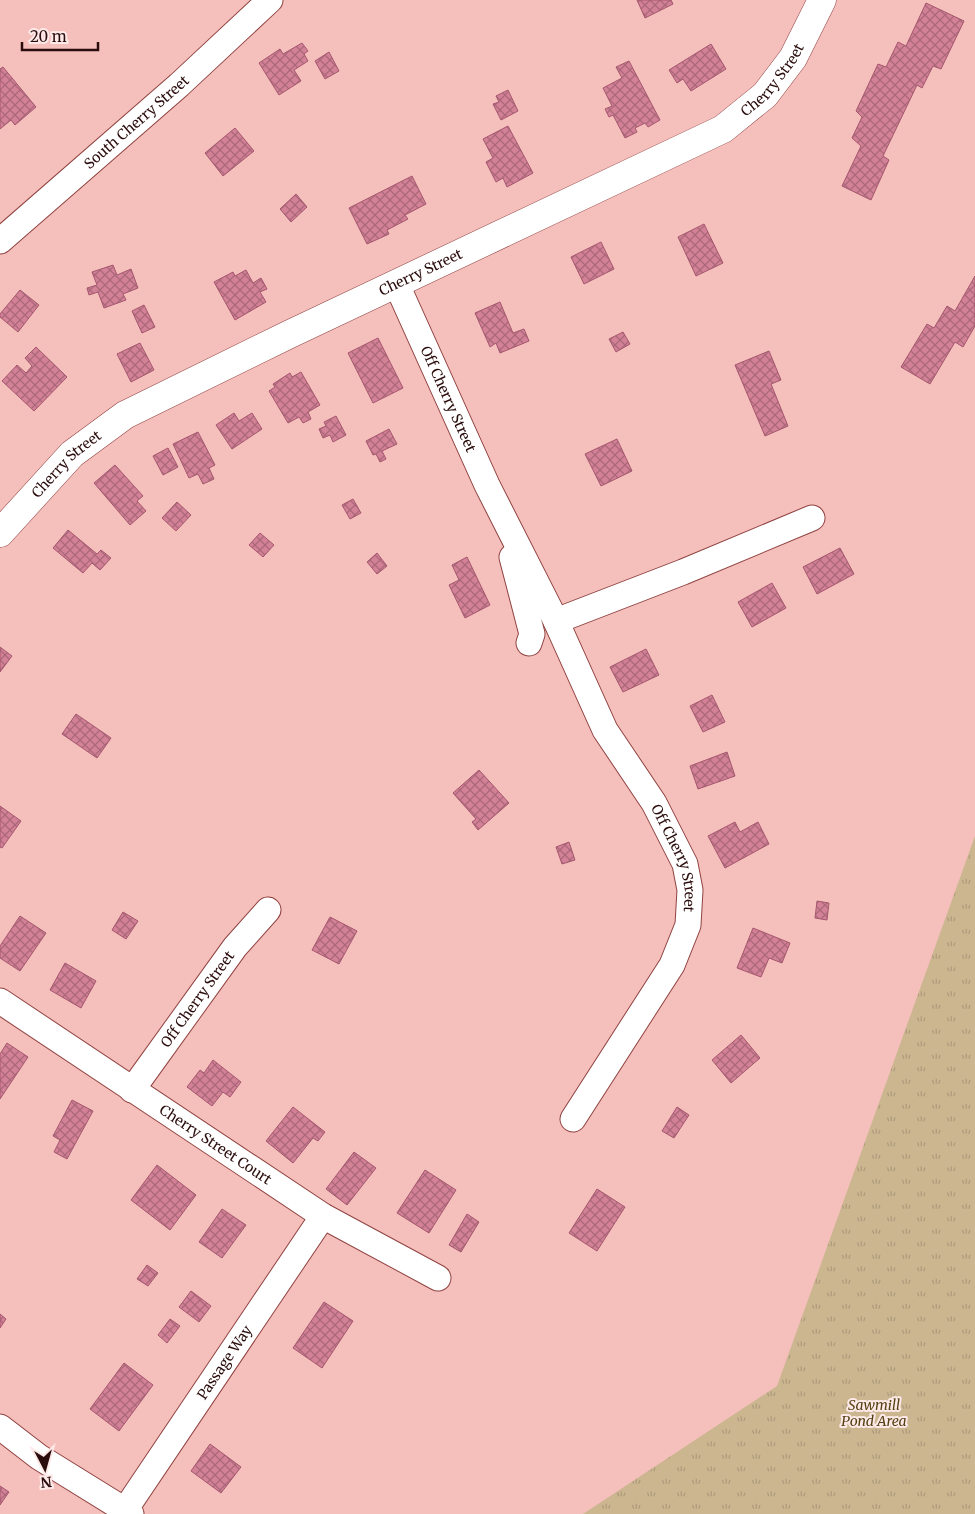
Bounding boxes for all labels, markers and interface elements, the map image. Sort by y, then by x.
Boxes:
scale bar [22,20,99,52]
text: 20 m [30,27,67,46]
street label: Cherry Street [737,40,808,120]
street label: South Cherry Street [80,71,193,173]
street label: Cherry Street [376,245,466,300]
street label: Off Cherry Street [417,343,480,455]
street label: Cherry Street [28,426,105,501]
street label: Off Cherry Street [647,801,699,913]
street label: Off Cherry Street [157,947,238,1051]
street label: Cherry Street Court [156,1101,276,1189]
street label: Passage Way [193,1321,256,1403]
park label: Sawmill Pond Area [841,1396,907,1430]
north arrow [20,1444,70,1494]
text: N [40,1472,53,1491]

